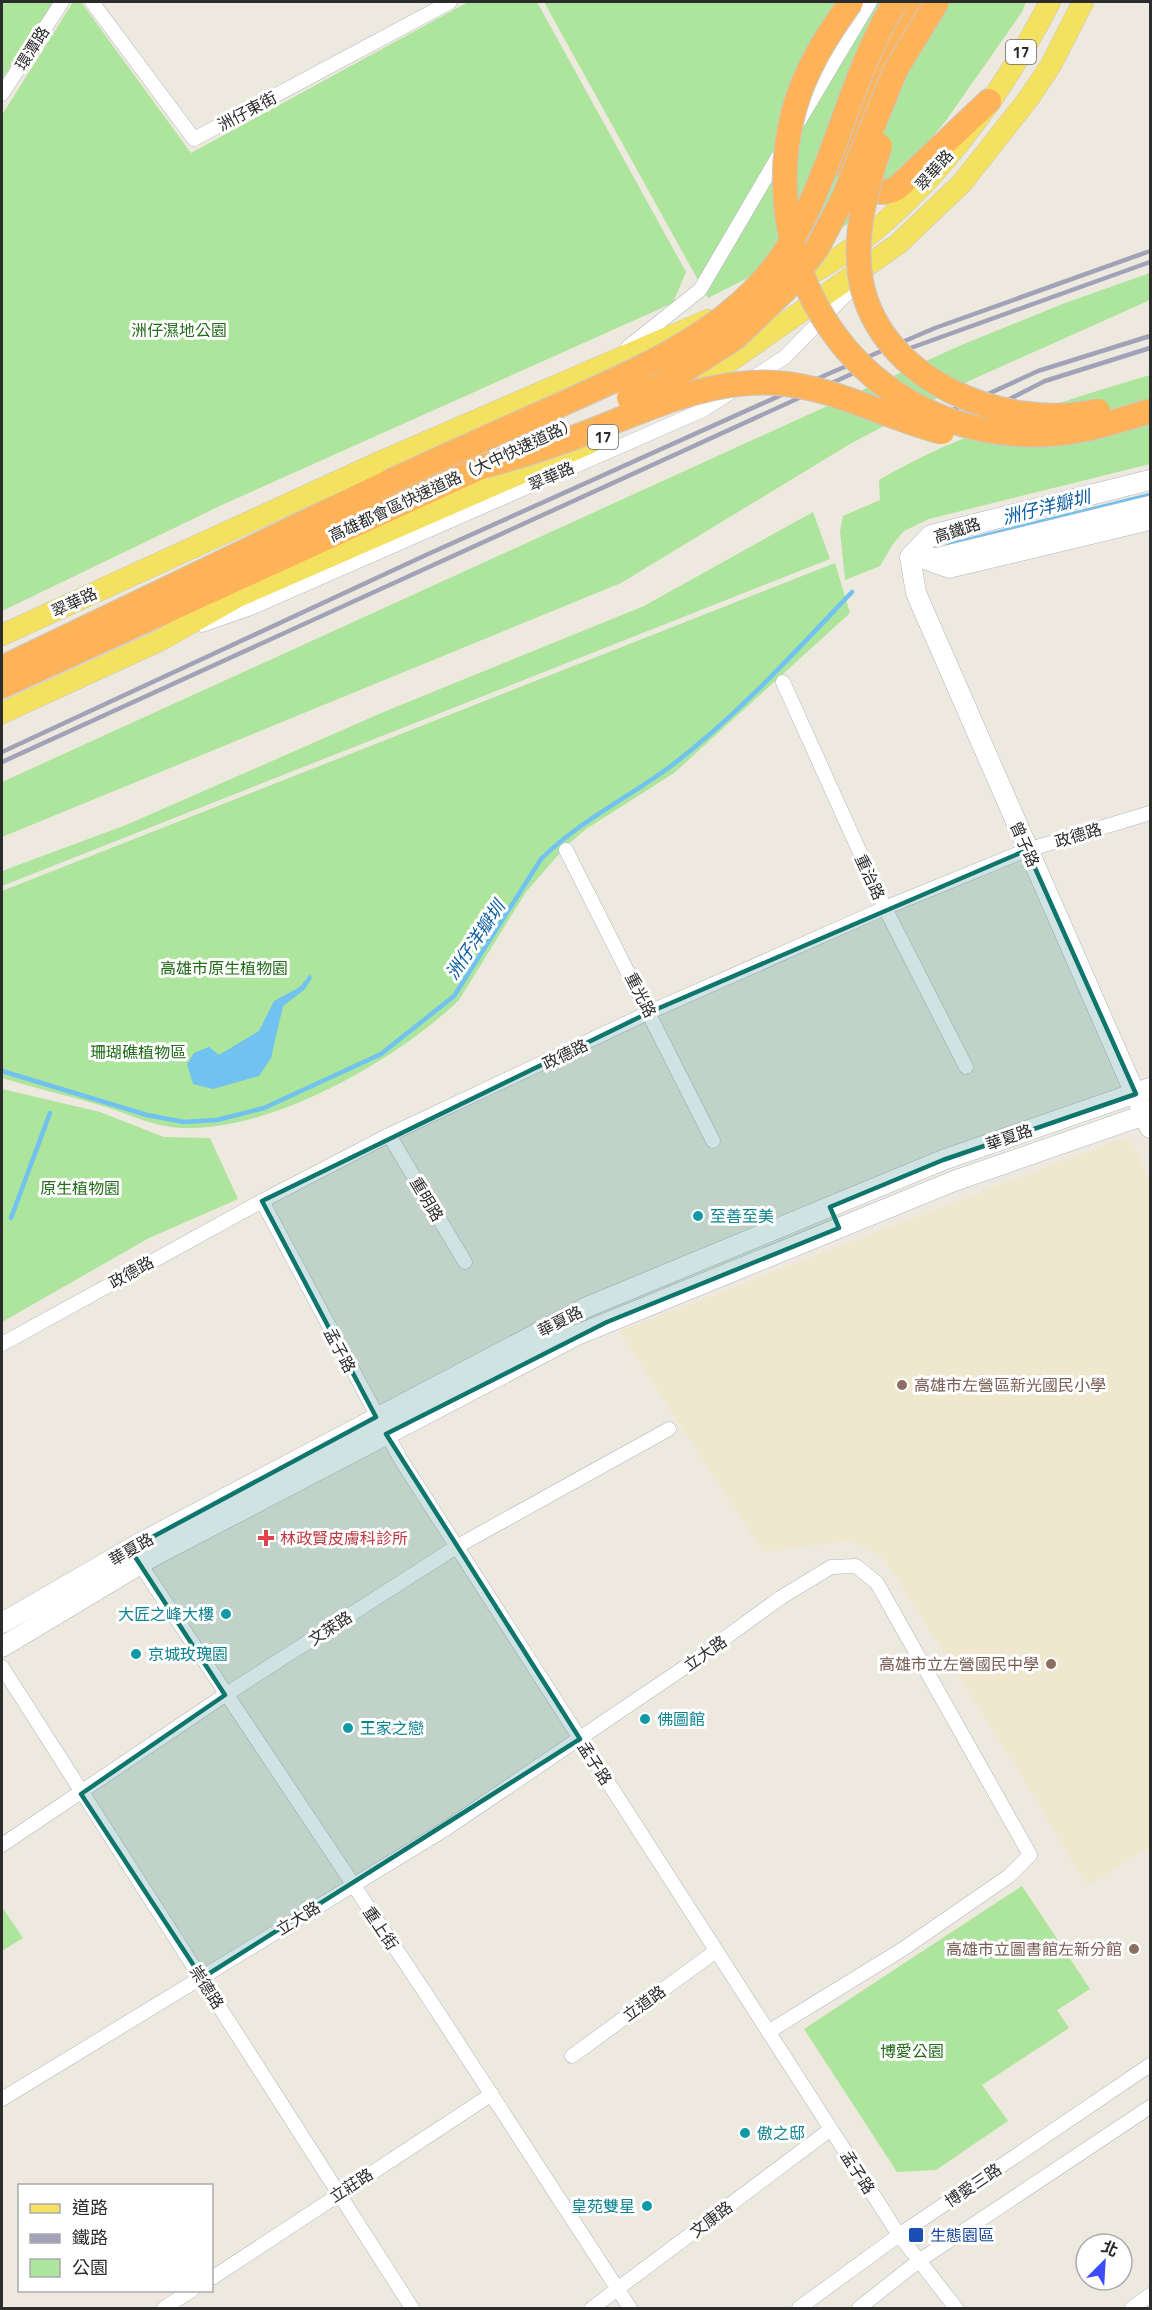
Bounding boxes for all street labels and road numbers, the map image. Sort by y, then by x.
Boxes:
street label: 環潭路 [9,21,55,75]
road number: 17 [1006,40,1036,64]
street label: 洲仔東街 [213,85,281,137]
street label: 翠華路 [909,144,959,196]
street label: 高雄都會區快速道路（大中快速道路） [325,411,581,547]
road number: 17 [588,425,618,449]
street label: 翠華路 [524,455,578,497]
street label: 高鐵路 [930,511,984,549]
street label: 翠華路 [47,581,101,623]
street label: 曾子路 [1004,817,1046,871]
street label: 政德路 [1052,817,1104,853]
street label: 重治路 [849,850,891,904]
street label: 重光路 [619,968,663,1022]
street label: 政德路 [538,1033,592,1075]
street label: 華夏路 [982,1118,1036,1156]
street label: 重明路 [404,1172,450,1226]
street label: 政德路 [104,1250,158,1294]
street label: 華夏路 [533,1299,587,1343]
street label: 孟子路 [318,1323,362,1377]
street label: 華夏路 [104,1527,158,1571]
street label: 文萊路 [303,1605,357,1651]
street label: 立大路 [678,1629,732,1677]
street label: 孟子路 [572,1736,618,1790]
street label: 立大路 [271,1895,325,1941]
street label: 重上街 [358,1901,404,1955]
street label: 崇德路 [184,1960,230,2014]
street label: 立道路 [618,1979,670,2027]
street label: 孟子路 [835,2145,881,2199]
street label: 博愛三路 [940,2157,1006,2213]
street label: 立莊路 [324,2162,378,2208]
street label: 文康路 [685,2195,737,2243]

